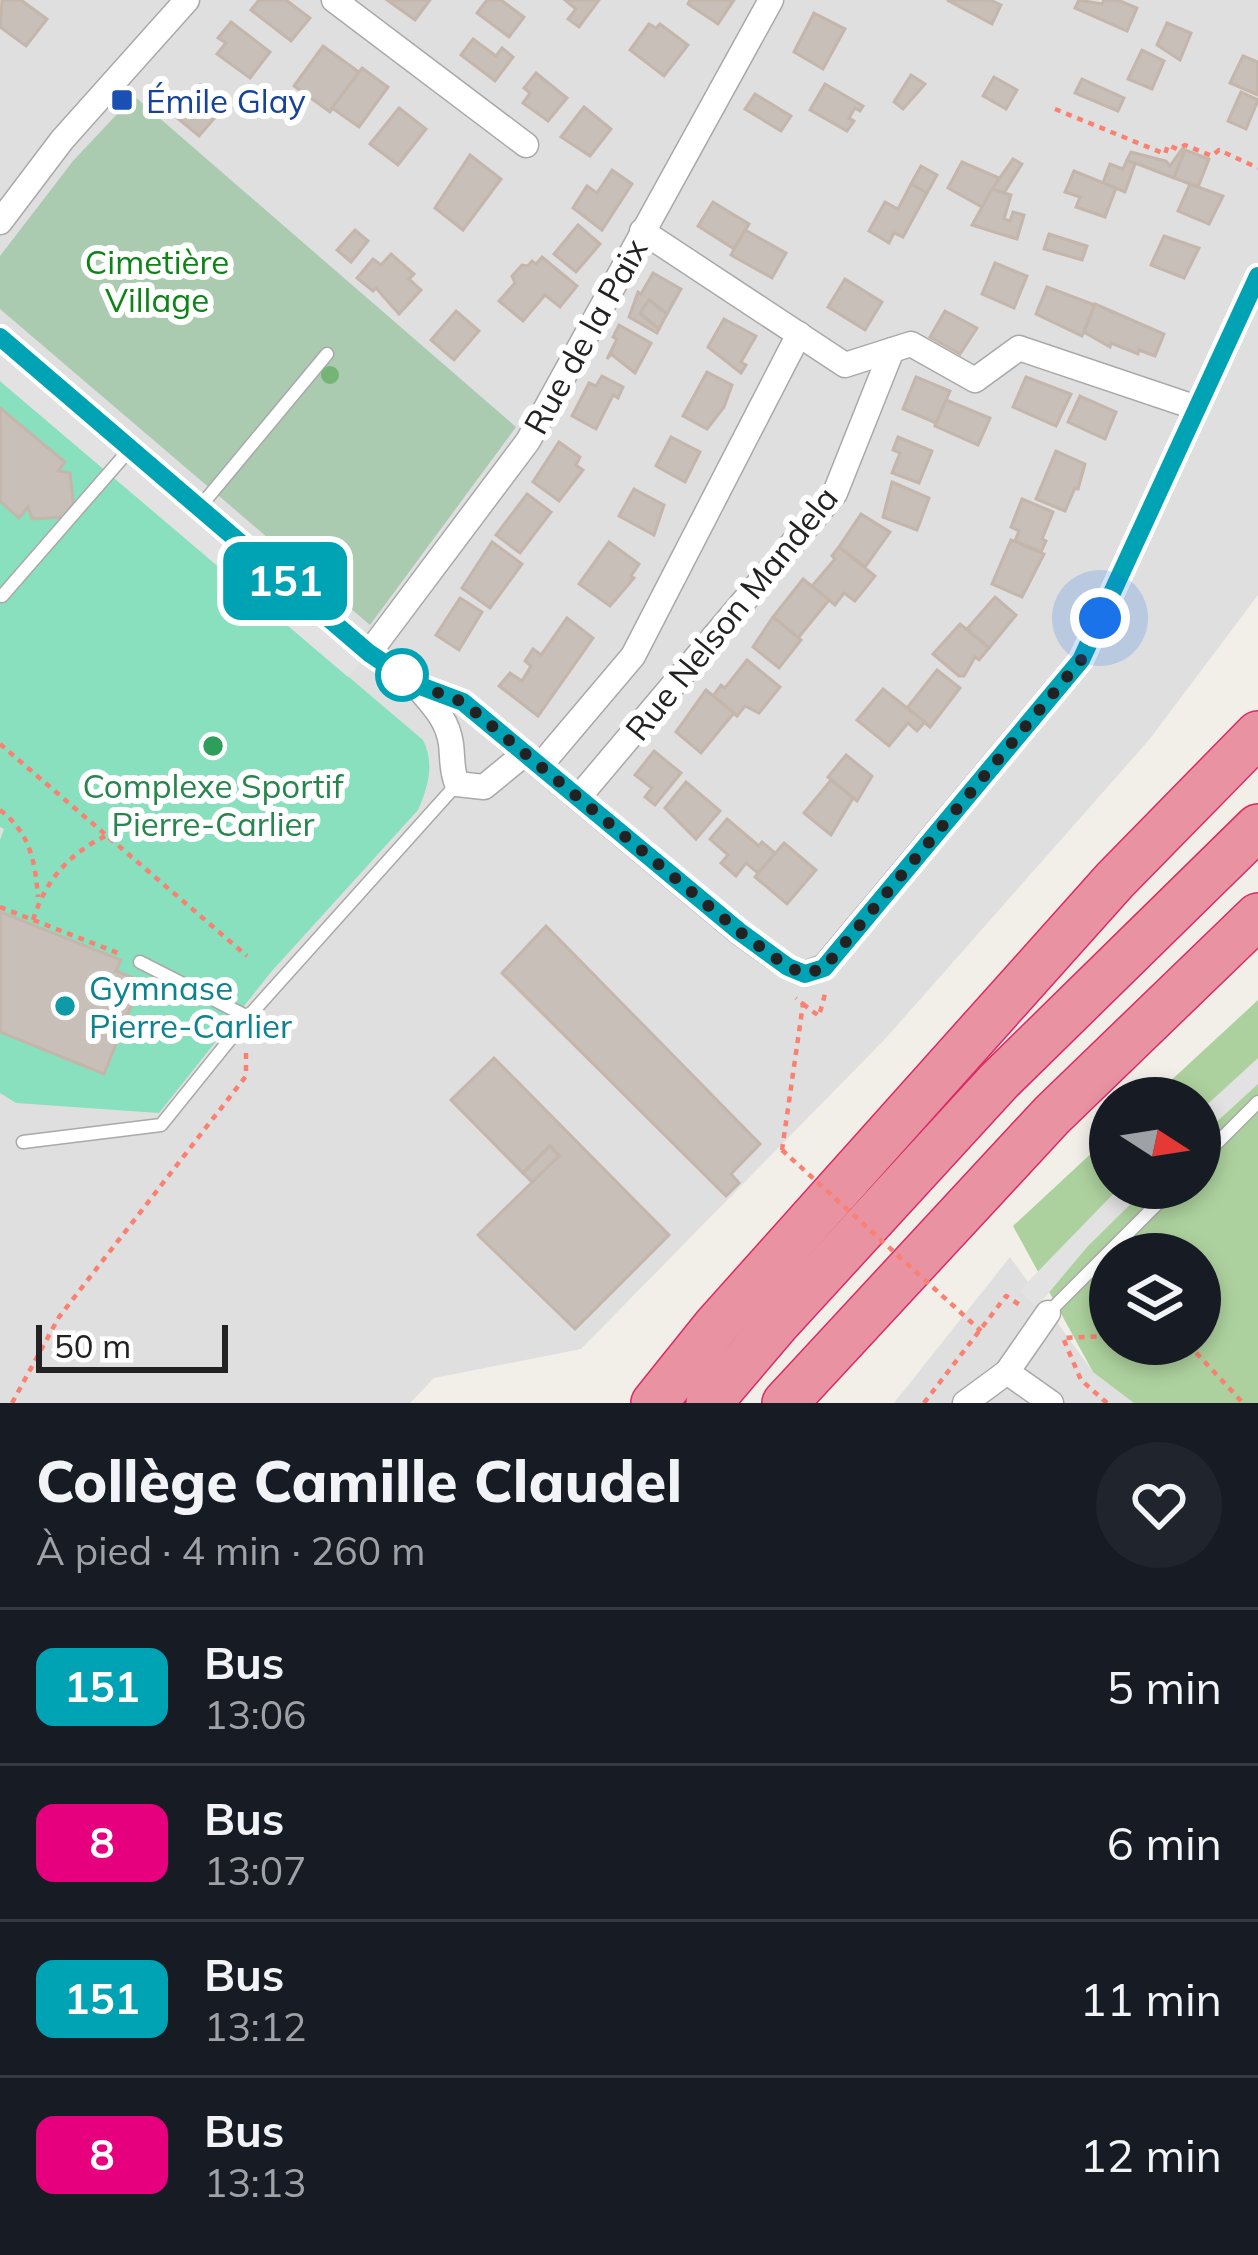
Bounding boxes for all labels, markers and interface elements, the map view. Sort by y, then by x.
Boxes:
place label: Émile Glay [146,80,306,121]
marker: Émile Glay [109,87,135,113]
street label: Rue de la Paix [514,231,656,441]
park label: Cimetière Village [85,241,229,320]
street label: Rue Nelson Mandela [616,478,846,748]
line badge: 151 [216,542,354,620]
text: 151 [247,554,323,607]
your location [1070,588,1130,648]
unlabelled marker [377,650,427,700]
marker: Complexe Sportif Pierre-Carlier [200,733,226,759]
place label: Complexe Sportif Pierre-Carlier [82,765,344,844]
place label: Gymnase Pierre-Carlier [89,967,292,1046]
marker: Gymnase Pierre-Carlier [52,993,78,1019]
north arrow [1089,1077,1221,1209]
map controls [1089,1077,1221,1365]
button: layers [1089,1233,1221,1365]
scale bar [36,1319,228,1372]
text: 50 m [54,1325,131,1366]
button: heart [1096,1442,1222,1568]
text: Collège Camille Claudel [36,1445,682,1516]
text: À pied · 4 min · 260 m [36,1526,425,1575]
text: Bus [204,1634,284,1690]
text: 5 min [1107,1659,1222,1715]
text: 151 [64,1660,140,1713]
text: 13:06 [204,1690,307,1739]
text: Bus [204,1790,284,1846]
text: 6 min [1107,1815,1222,1871]
text: 8 [89,1816,115,1869]
text: 13:07 [204,1846,307,1895]
text: Bus [204,1946,284,2002]
text: 11 min [1080,1971,1222,2027]
text: 151 [64,1972,140,2025]
text: 13:12 [204,2002,307,2051]
text: Bus [204,2102,284,2158]
text: 12 min [1080,2127,1222,2183]
text: 8 [89,2128,115,2181]
text: 13:13 [204,2158,307,2207]

